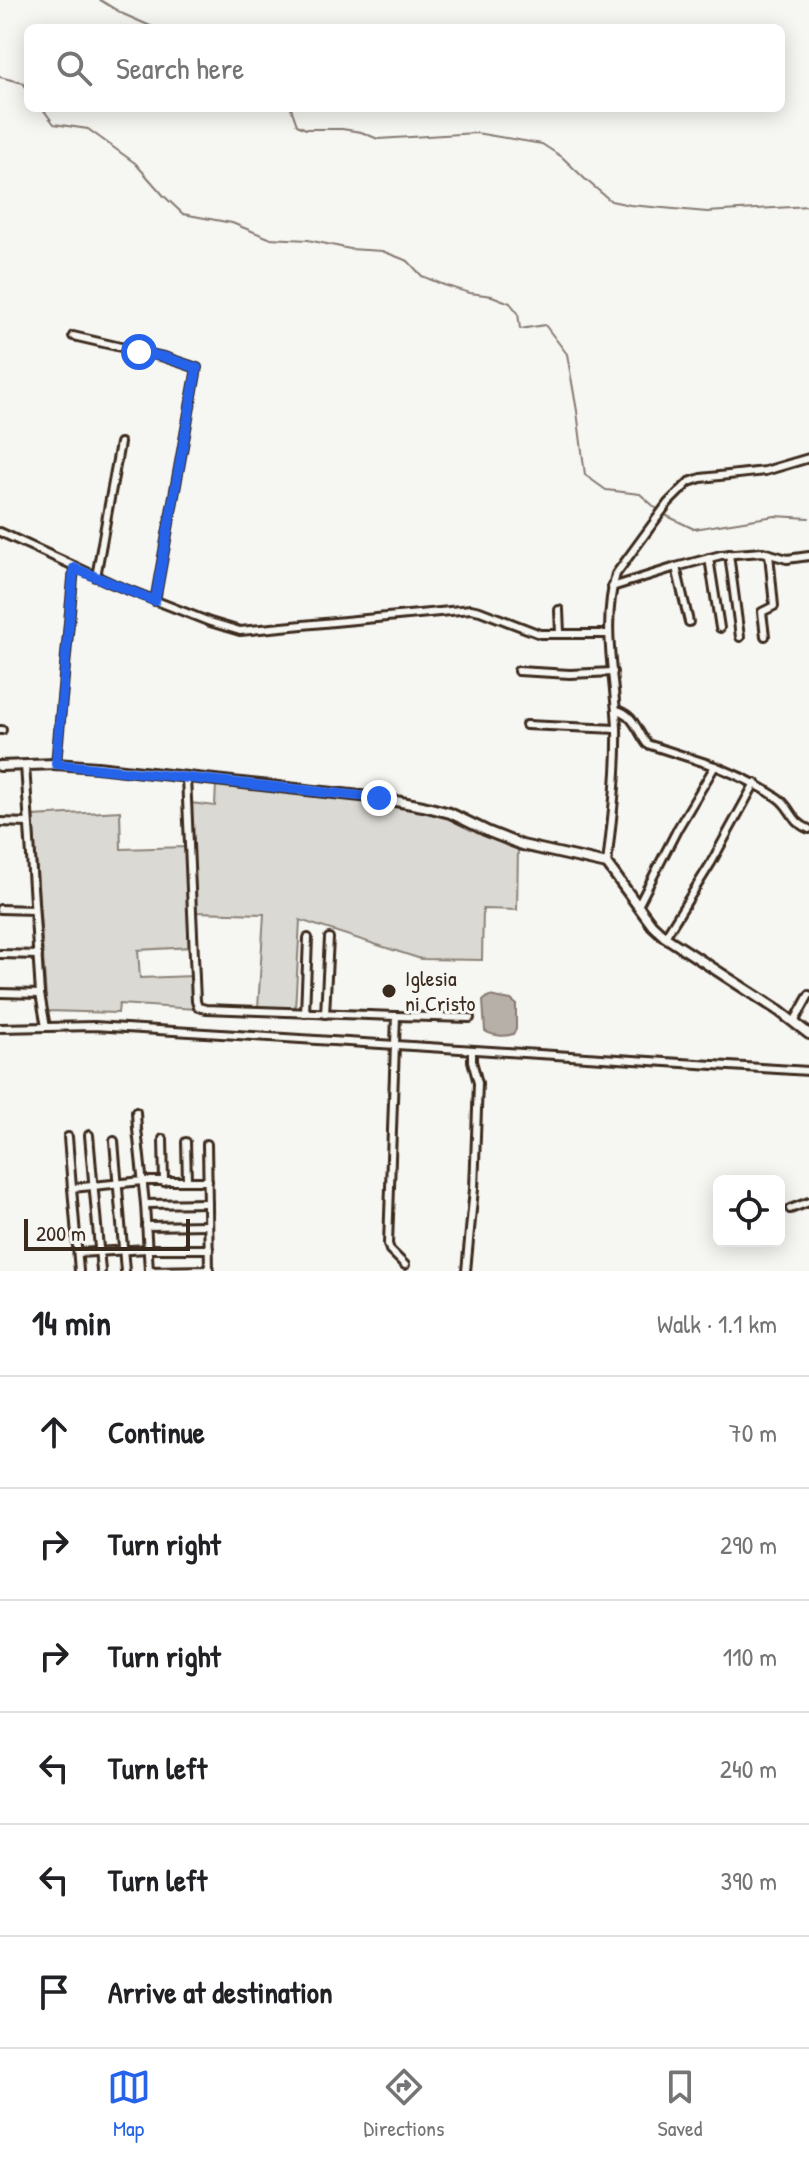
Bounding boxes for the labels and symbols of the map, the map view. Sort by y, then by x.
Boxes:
route start [121,334,157,370]
route end [361,780,397,816]
place label: Iglesia ni Cristo [405,963,475,1018]
marker: Iglesia ni Cristo [380,982,398,1000]
scale bar [24,1215,190,1251]

